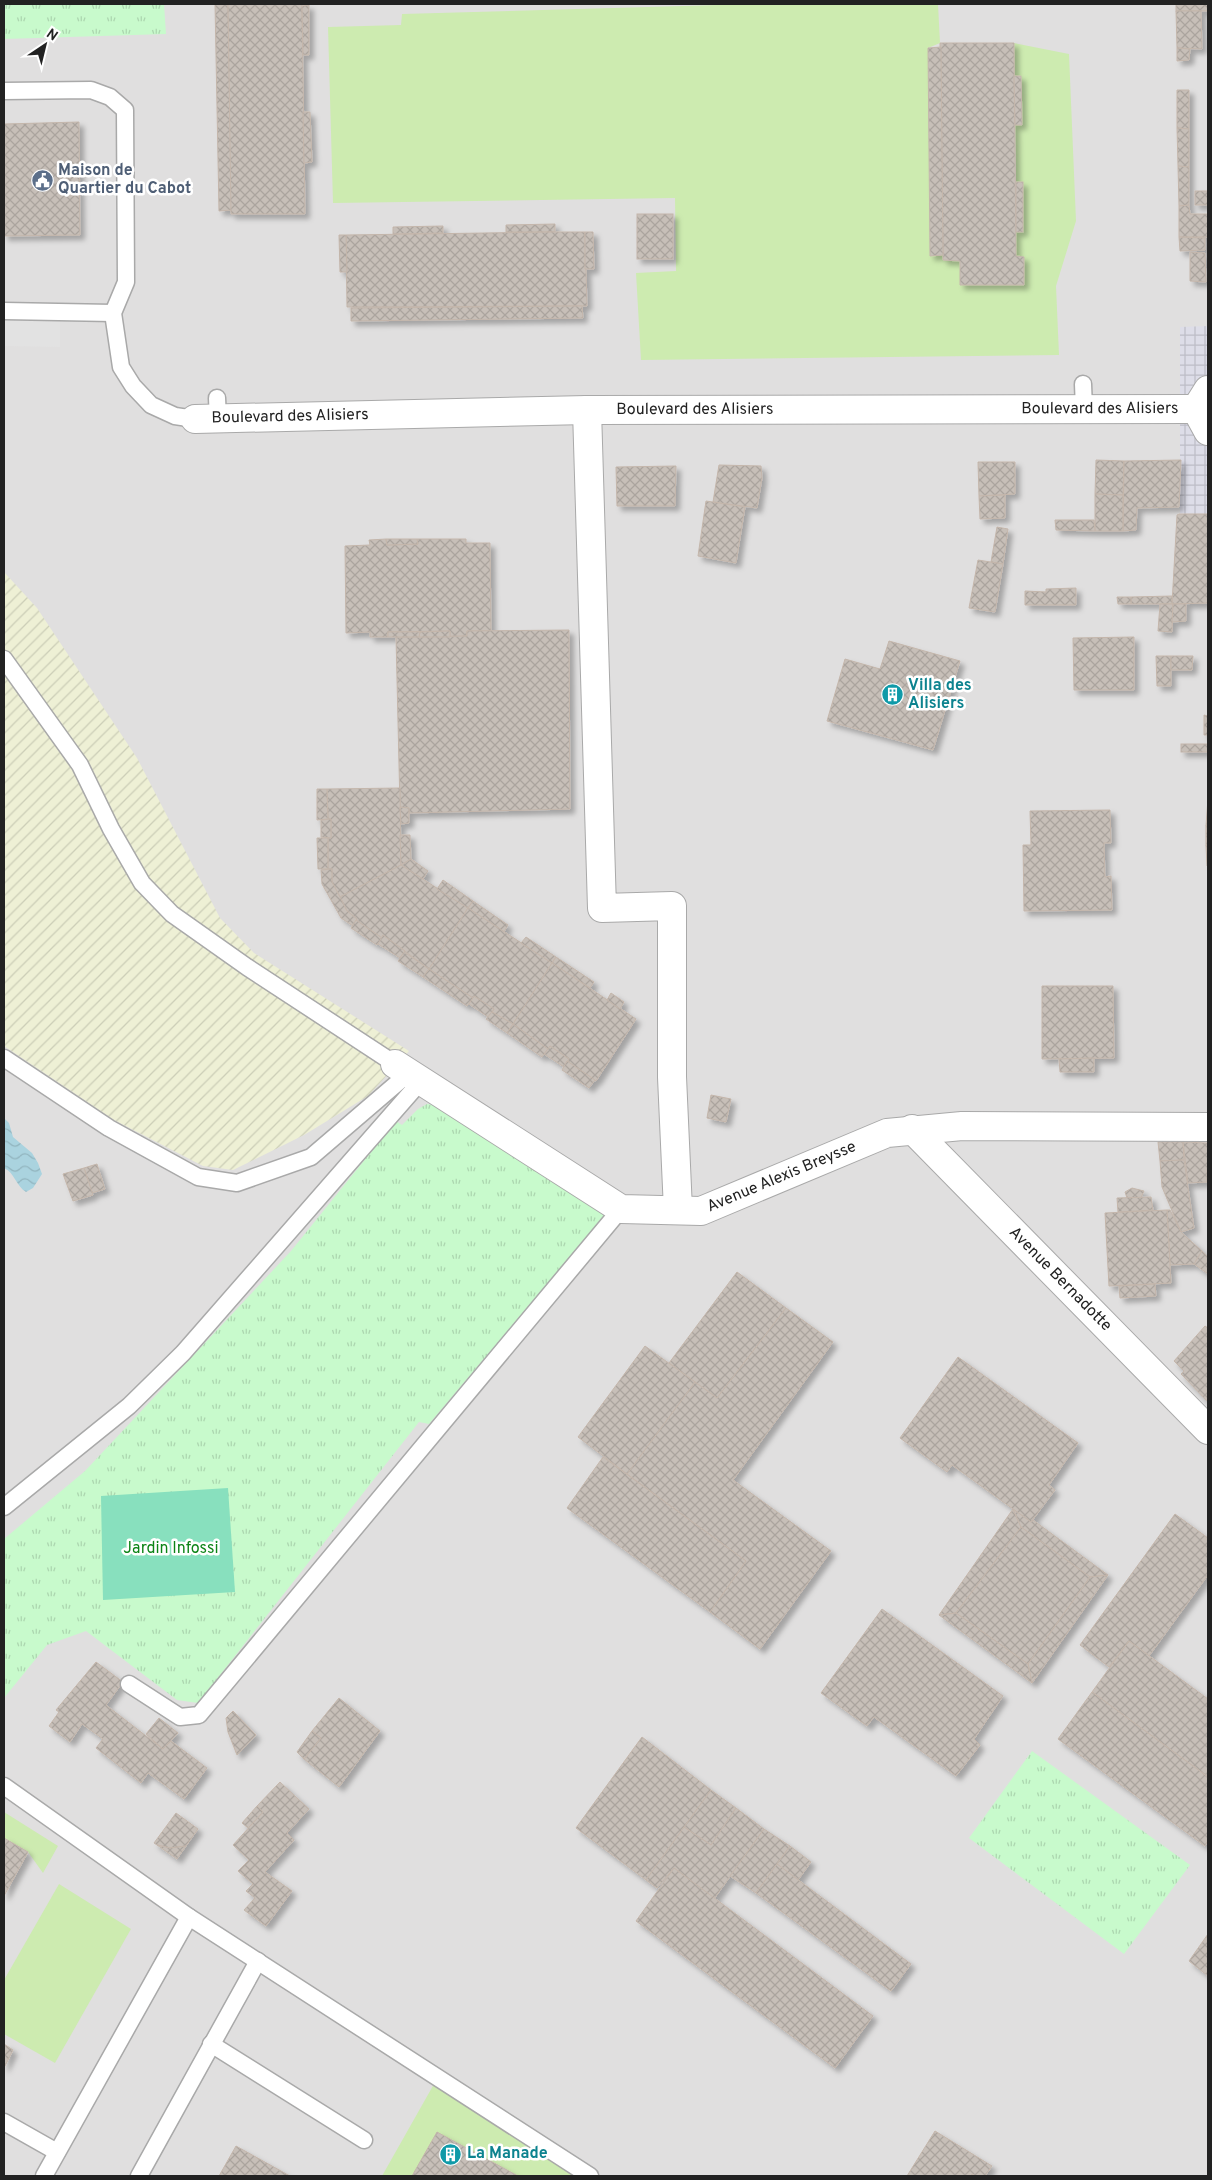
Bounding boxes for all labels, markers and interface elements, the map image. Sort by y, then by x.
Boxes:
north arrow [20,20,70,70]
text: N [43,26,61,45]
place label: Maison de Quartier du Cabot [58,161,191,199]
public building icon: Maison de Quartier du Cabot [30,168,54,192]
street label: Boulevard des Alisiers [1021,399,1179,419]
street label: Boulevard des Alisiers [616,400,774,420]
street label: Boulevard des Alisiers [211,405,369,429]
place label: Villa des Alisiers [908,676,972,714]
building icon: Villa des Alisiers [880,683,904,707]
street label: Avenue Alexis Breysse [704,1137,859,1217]
street label: Avenue Bernadotte [1004,1223,1116,1336]
park label: Jardin Infossi [123,1539,219,1559]
building icon: La Manade [439,2142,463,2166]
place label: La Manade [467,2144,548,2164]

